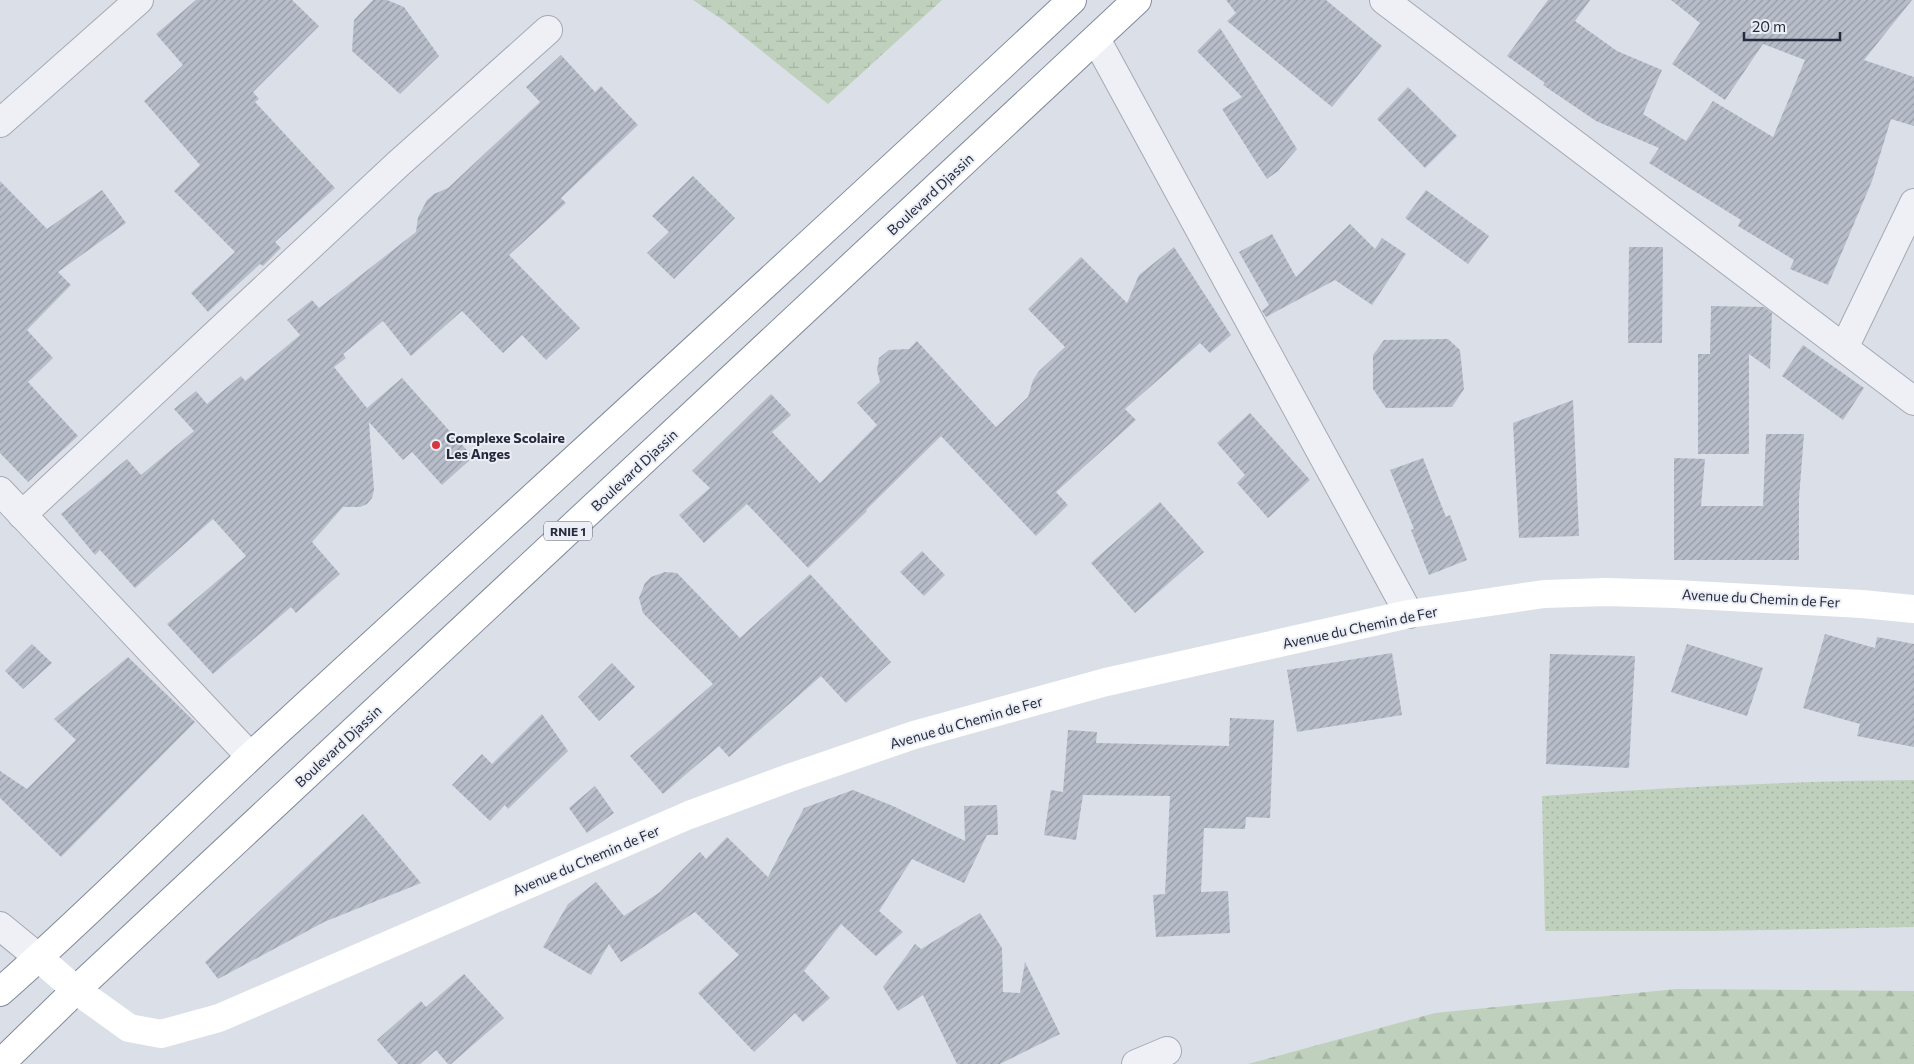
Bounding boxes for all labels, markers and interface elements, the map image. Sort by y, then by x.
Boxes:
scale bar [1744,10,1840,42]
text: 20 m [1752,17,1786,35]
street label: Boulevard Djassin [883,150,977,238]
street label: Boulevard Djassin [587,426,681,514]
place label: Complexe Scolaire Les Anges [446,429,565,462]
marker: Complexe Scolaire Les Anges [430,439,442,451]
road number: RNIE 1 [544,522,592,540]
street label: Avenue du Chemin de Fer [1682,585,1841,611]
street label: Avenue du Chemin de Fer [1281,602,1440,652]
street label: Avenue du Chemin de Fer [888,692,1045,752]
street label: Boulevard Djassin [291,702,385,790]
street label: Avenue du Chemin de Fer [510,821,663,899]

